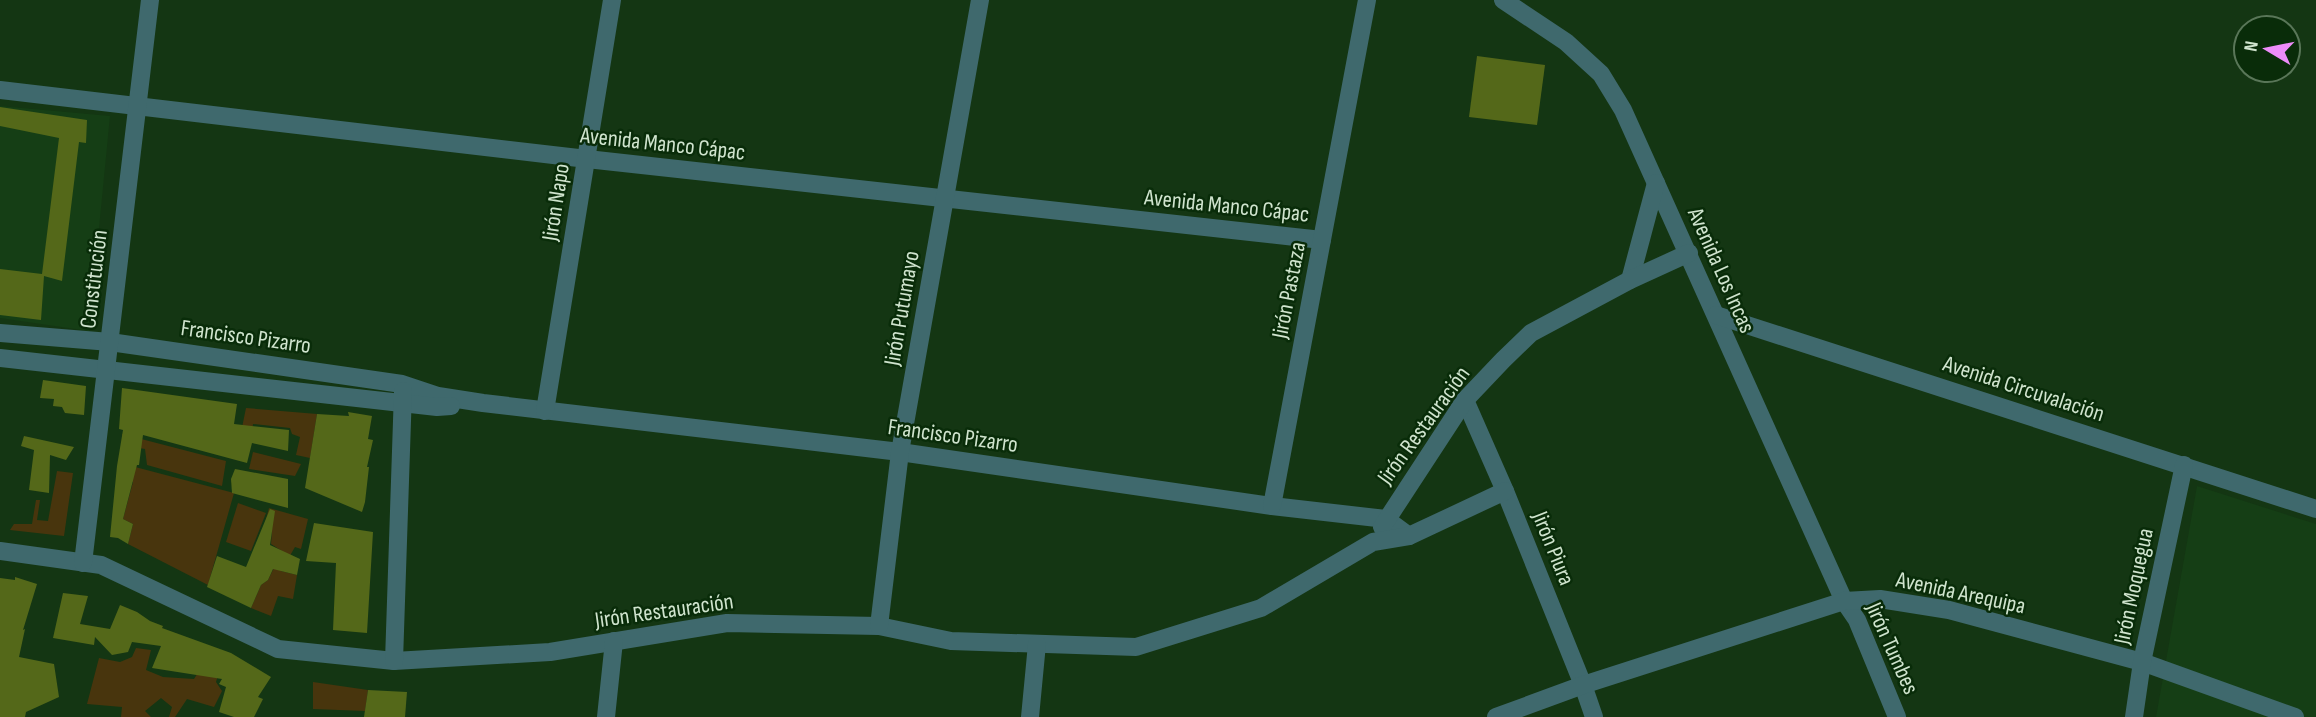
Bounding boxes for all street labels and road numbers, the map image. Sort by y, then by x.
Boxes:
street label: Avenida Manco Cápac [578,121,747,167]
street label: Jirón Napo [536,161,576,244]
street label: Avenida Manco Cápac [1142,183,1311,229]
street label: Avenida Los Incas [1681,203,1761,337]
street label: Constitución [74,228,114,330]
street label: Jirón Pastaza [1266,240,1312,342]
street label: Jirón Putumayo [878,249,926,369]
street label: Francisco Pizarro [179,314,313,360]
street label: Avenida Circuvalación [1939,349,2108,428]
street label: Jirón Restauración [1371,361,1476,491]
street label: Francisco Pizarro [886,413,1020,459]
street label: Jirón Piura [1525,507,1580,589]
street label: Jirón Moquegua [2108,526,2160,648]
street label: Avenida Arequipa [1893,565,2028,620]
street label: Jirón Restauración [592,587,735,635]
street label: Jirón Tumbes [1859,597,1925,699]

